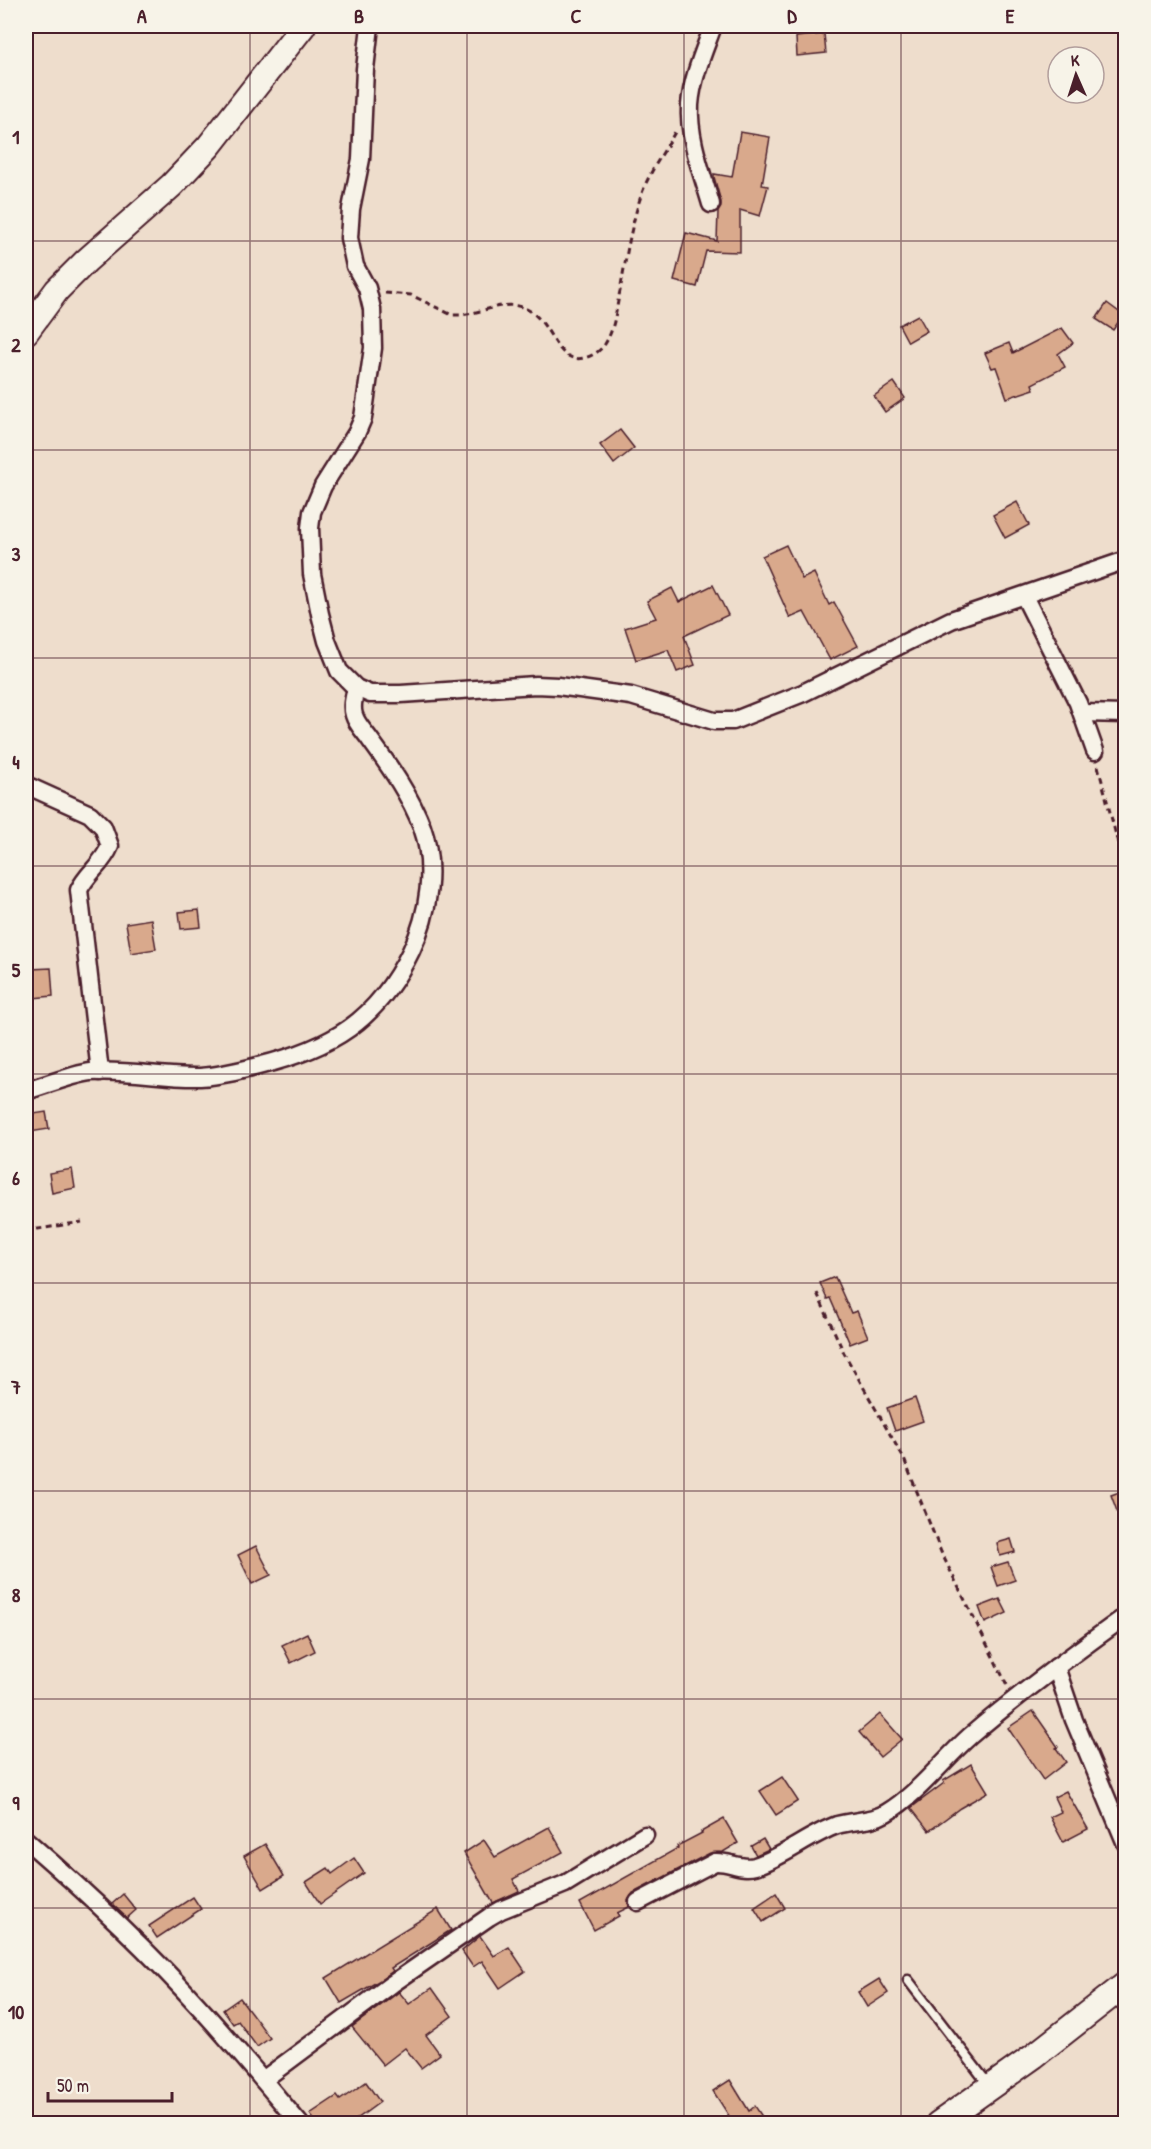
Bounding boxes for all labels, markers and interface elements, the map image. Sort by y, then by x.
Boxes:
text: A [137,2,147,29]
text: B [354,2,364,29]
text: C [571,2,582,29]
text: D [787,2,797,29]
text: E [1006,2,1015,29]
north arrow [1046,45,1106,105]
text: K [1070,49,1081,71]
text: 1 [12,123,20,150]
text: 2 [11,331,21,358]
text: 3 [12,540,21,567]
text: 4 [12,748,20,775]
text: 5 [12,956,21,983]
text: 6 [12,1164,20,1191]
text: 7 [10,1373,21,1400]
text: 8 [12,1581,21,1608]
text: 9 [12,1789,20,1816]
text: 10 [8,1998,24,2025]
scale bar [48,2065,172,2103]
text: 50 m [57,2073,89,2098]

